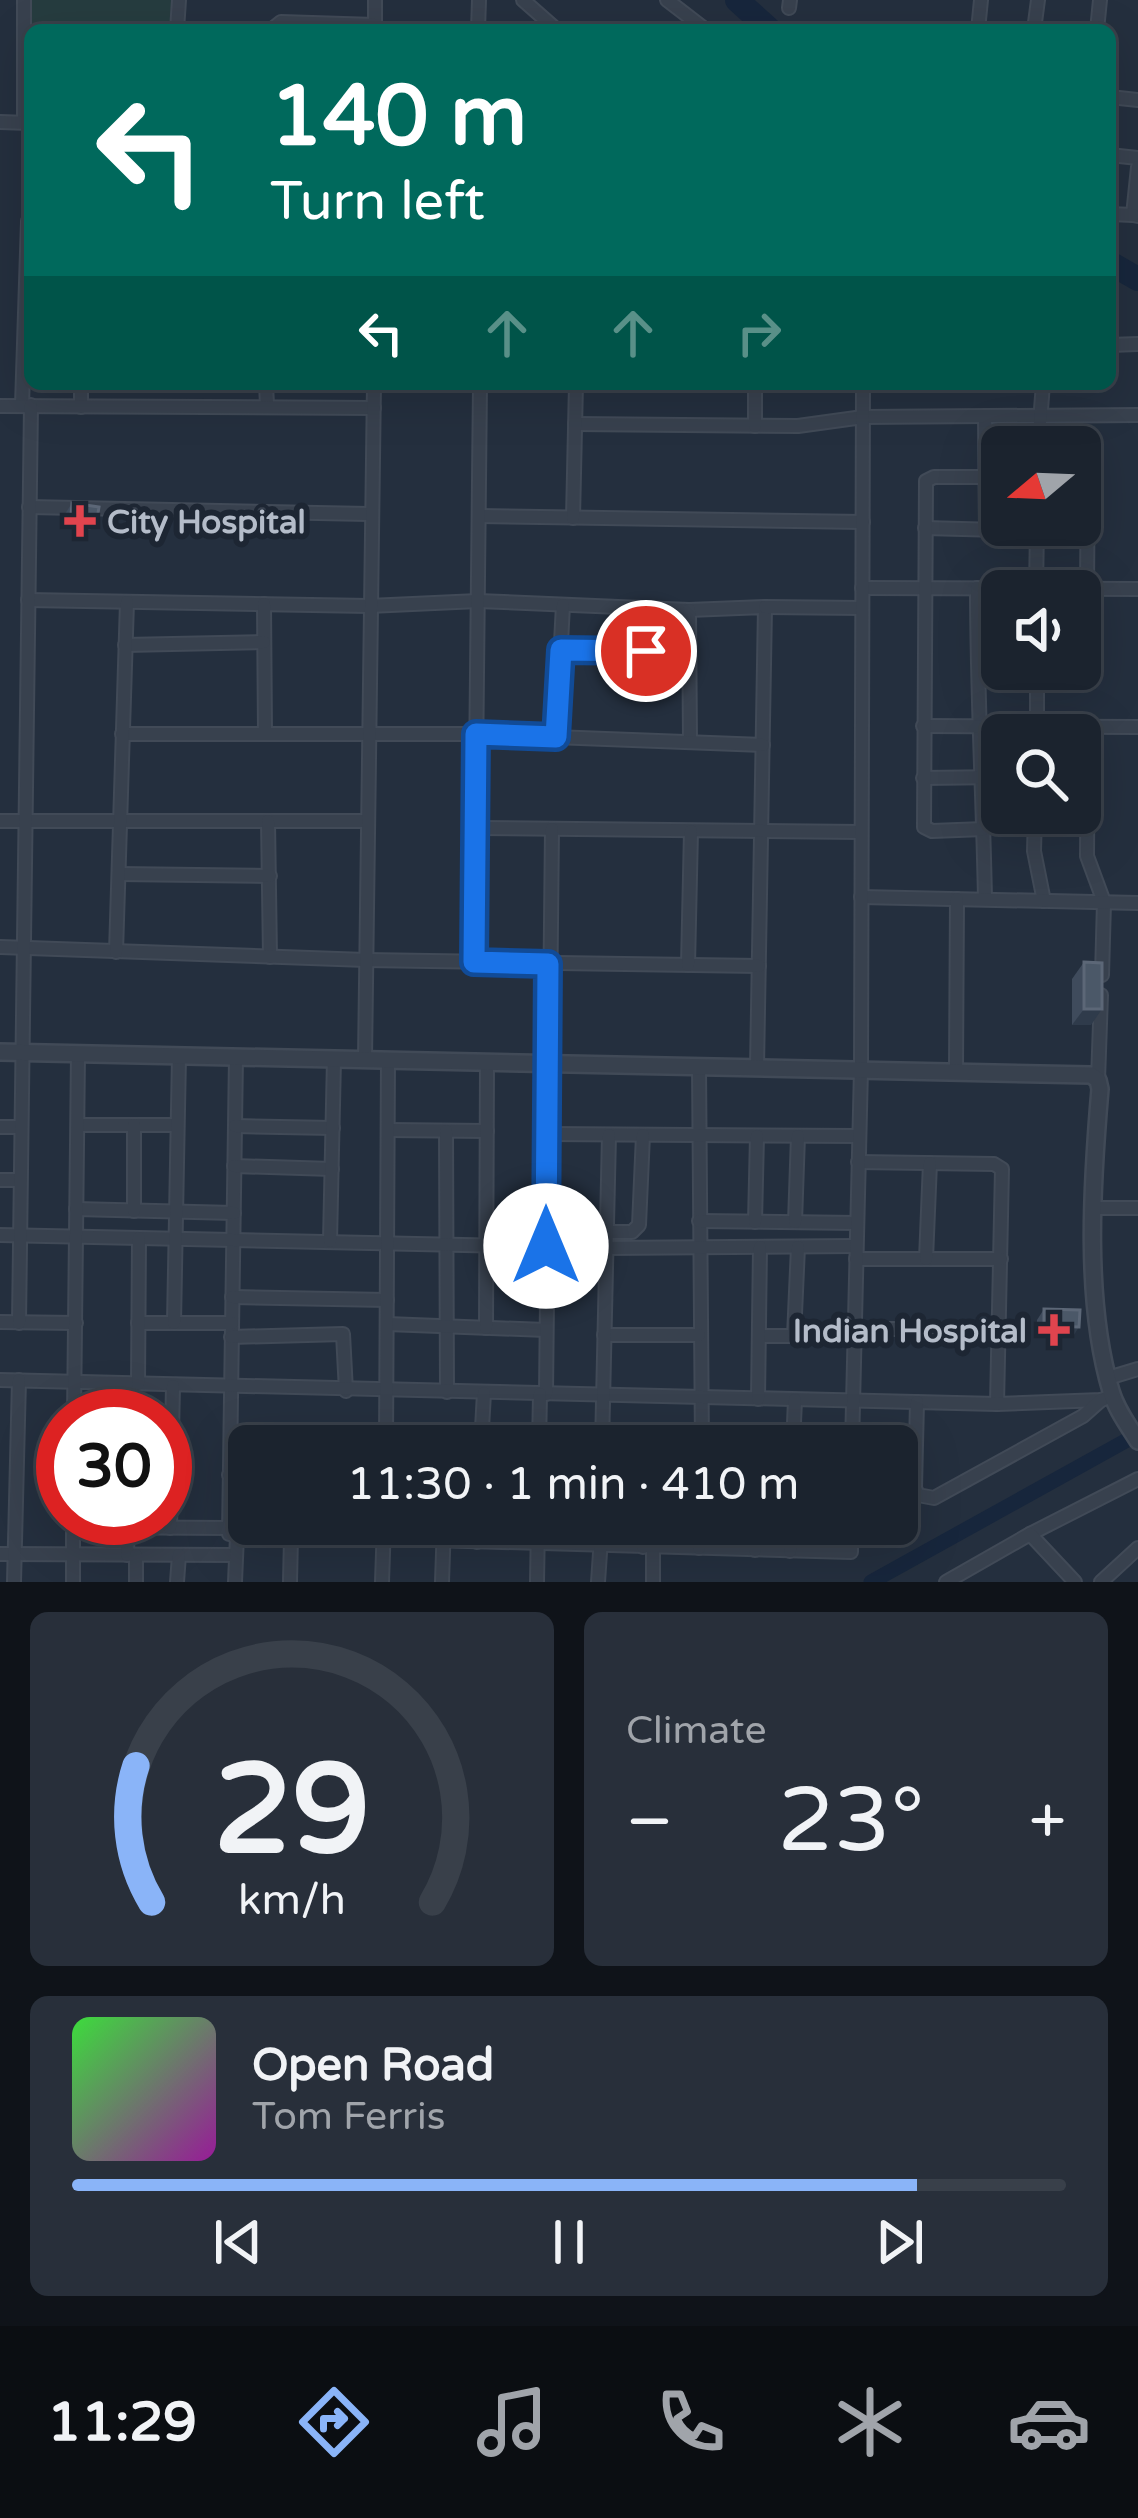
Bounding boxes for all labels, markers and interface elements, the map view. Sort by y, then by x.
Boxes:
text: 140 m [270,67,527,168]
icon: left [72,72,228,228]
text: Turn left [270,169,485,234]
icon: left [348,300,414,366]
icon: ahead [474,300,540,366]
icon: ahead [600,300,666,366]
icon: right [726,300,792,366]
north arrow [981,426,1101,546]
map controls [981,426,1101,834]
place label: City Hospital [107,503,306,542]
marker: City Hospital [64,505,96,537]
button: sound [981,570,1101,690]
pin [595,600,697,702]
icon: arrive [613,618,679,684]
button: search [981,714,1101,834]
position arrow [483,1183,609,1309]
place label: Indian Hospital [793,1312,1027,1351]
marker: Indian Hospital [1038,1314,1070,1346]
speed limit sign: 30 [36,1389,192,1545]
text: 11:30 · 1 min · 410 m [347,1458,799,1512]
text: Climate [626,1707,766,1754]
text: 29 [214,1736,370,1887]
text: 23° [777,1767,924,1876]
text: − [626,1782,673,1862]
text: + [1029,1782,1066,1862]
text: km/h [238,1875,346,1926]
text: Open Road [252,2039,494,2093]
text: Tom Ferris [252,2093,445,2140]
icon: previous [205,2209,271,2275]
icon: pause [536,2209,602,2275]
icon: next [867,2209,933,2275]
icon: directions [292,2380,376,2464]
icon: music [470,2380,554,2464]
icon: phone [649,2380,733,2464]
icon: climate [828,2380,912,2464]
icon: car [1007,2380,1091,2464]
text: 11:29 [47,2390,197,2455]

